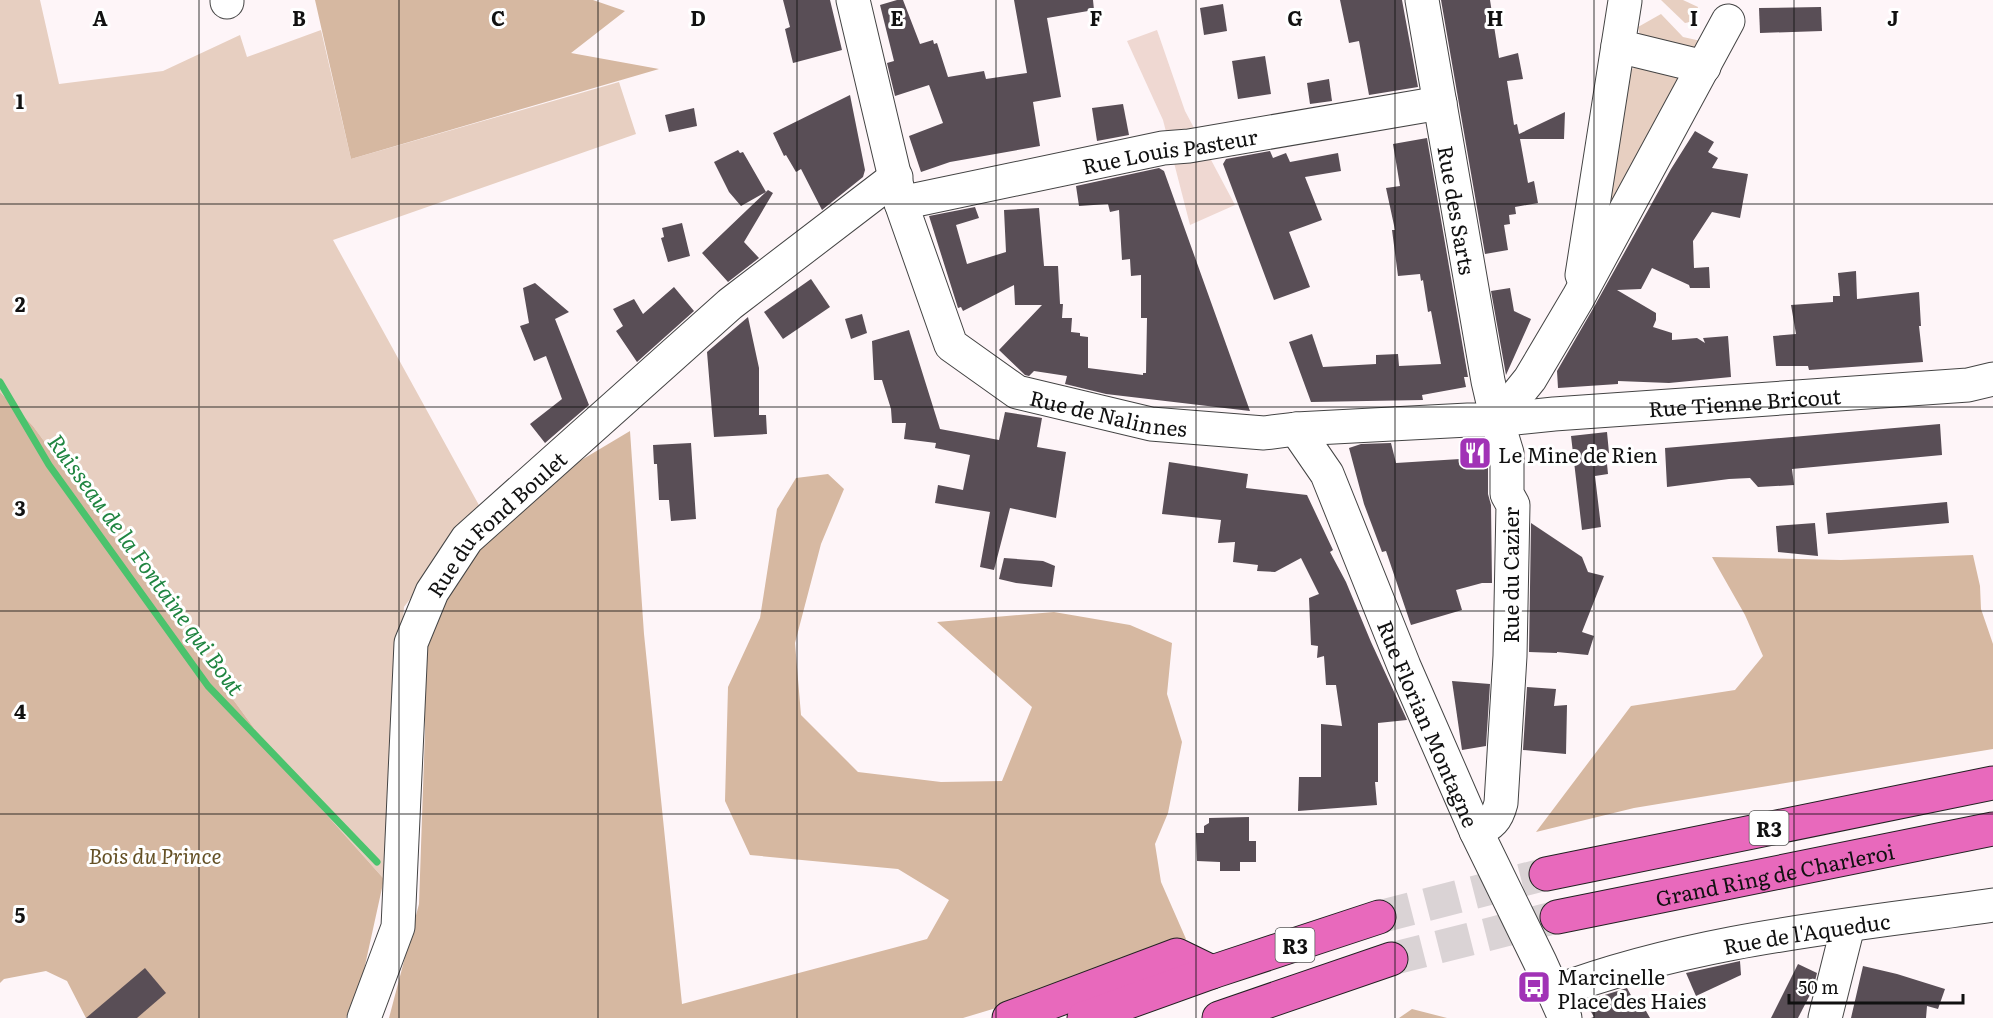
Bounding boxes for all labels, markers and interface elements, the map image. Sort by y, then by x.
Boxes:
text: A [92,2,108,32]
text: B [292,2,306,32]
text: C [491,2,505,32]
text: D [690,2,706,32]
text: E [890,2,904,32]
text: F [1090,2,1103,32]
text: G [1287,2,1303,32]
text: H [1487,2,1503,32]
text: I [1690,2,1698,32]
text: J [1887,2,1899,32]
text: 1 [16,85,24,115]
street label: Rue Louis Pasteur [1079,119,1260,180]
street label: Rue des Sarts [1432,143,1485,277]
text: 2 [15,288,26,318]
street label: Rue Tienne Bricout [1647,378,1842,423]
street label: Rue de Nalinnes [1027,380,1188,442]
water label: Ruisseau de la Fontaine qui Bout [41,426,253,702]
restaurant icon: Le Mine de Rien [1457,435,1493,471]
place label: Le Mine de Rien [1498,438,1658,469]
street label: Rue du Fond Boulet [418,442,573,602]
text: 3 [14,492,26,522]
street label: Rue du Cazier [1494,507,1525,643]
street label: Rue Florian Montagne [1371,615,1488,831]
text: 4 [14,695,26,725]
road number: R3 [1750,811,1788,845]
street label: Grand Ring de Charleroi [1652,834,1897,912]
park label: Bois du Prince [89,839,221,870]
text: 5 [15,899,26,929]
street label: Rue de l'Aqueduc [1720,904,1892,960]
road number: R3 [1276,928,1314,962]
place label: Marcinelle Place des Haies [1557,960,1706,1015]
scale bar [1789,967,1963,1005]
bus stop icon: Marcinelle Place des Haies [1516,969,1552,1005]
text: 50 m [1798,973,1839,1000]

